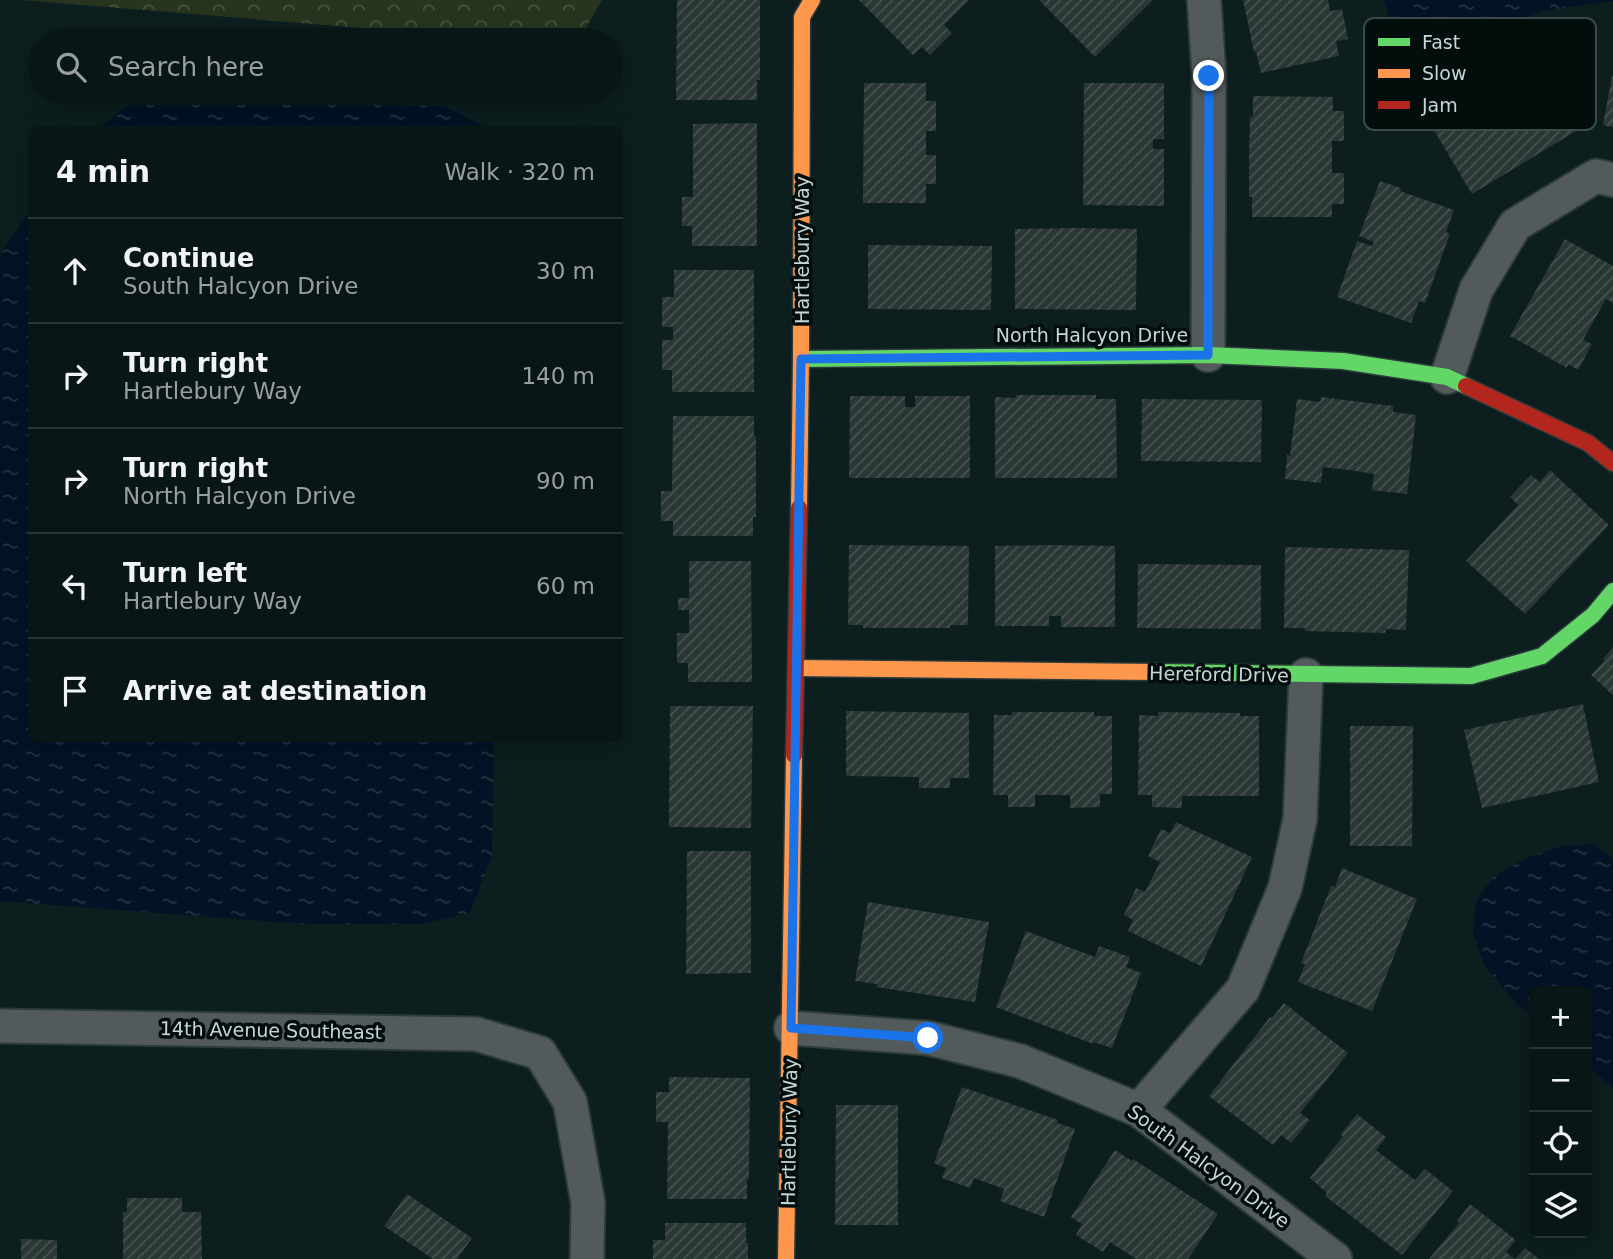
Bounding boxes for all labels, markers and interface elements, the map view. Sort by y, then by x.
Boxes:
legend [1364,18,1596,130]
search box [28,28,623,105]
text: Fast [1422,31,1460,53]
icon: search [52,48,90,86]
text: Search here [108,52,264,82]
route end [1193,60,1224,91]
text: Slow [1422,62,1467,84]
text: Jam [1421,94,1458,116]
text: 4 min [56,154,150,189]
text: Walk · 320 m [444,159,595,185]
street label: Hartlebury Way [791,176,813,324]
text: Continue [123,243,254,273]
icon: ahead [56,252,94,290]
text: 30 m [536,258,595,284]
text: South Halcyon Drive [123,273,358,299]
street label: North Halcyon Drive [996,324,1188,346]
text: Turn right [123,348,268,378]
icon: right [56,357,94,395]
text: 140 m [521,363,595,389]
text: Hartlebury Way [123,378,302,404]
text: Turn right [123,453,268,483]
icon: right [56,462,94,500]
text: 90 m [536,468,595,494]
text: North Halcyon Drive [123,483,356,509]
text: Turn left [123,558,247,588]
icon: left [56,567,94,605]
text: 60 m [536,573,595,599]
text: Hartlebury Way [123,588,302,614]
street label: Hereford Drive [1149,662,1289,686]
icon: arrive [56,672,94,710]
text: Arrive at destination [123,676,427,706]
map controls [1529,986,1592,1238]
button: + [1529,986,1592,1049]
street label: 14th Avenue Southeast [160,1017,382,1043]
route start [912,1022,943,1053]
button: − [1529,1049,1592,1112]
street label: Hartlebury Way [777,1058,801,1206]
street label: South Halcyon Drive [1124,1100,1294,1232]
button: locate [1529,1112,1592,1175]
button: layers [1529,1175,1592,1238]

